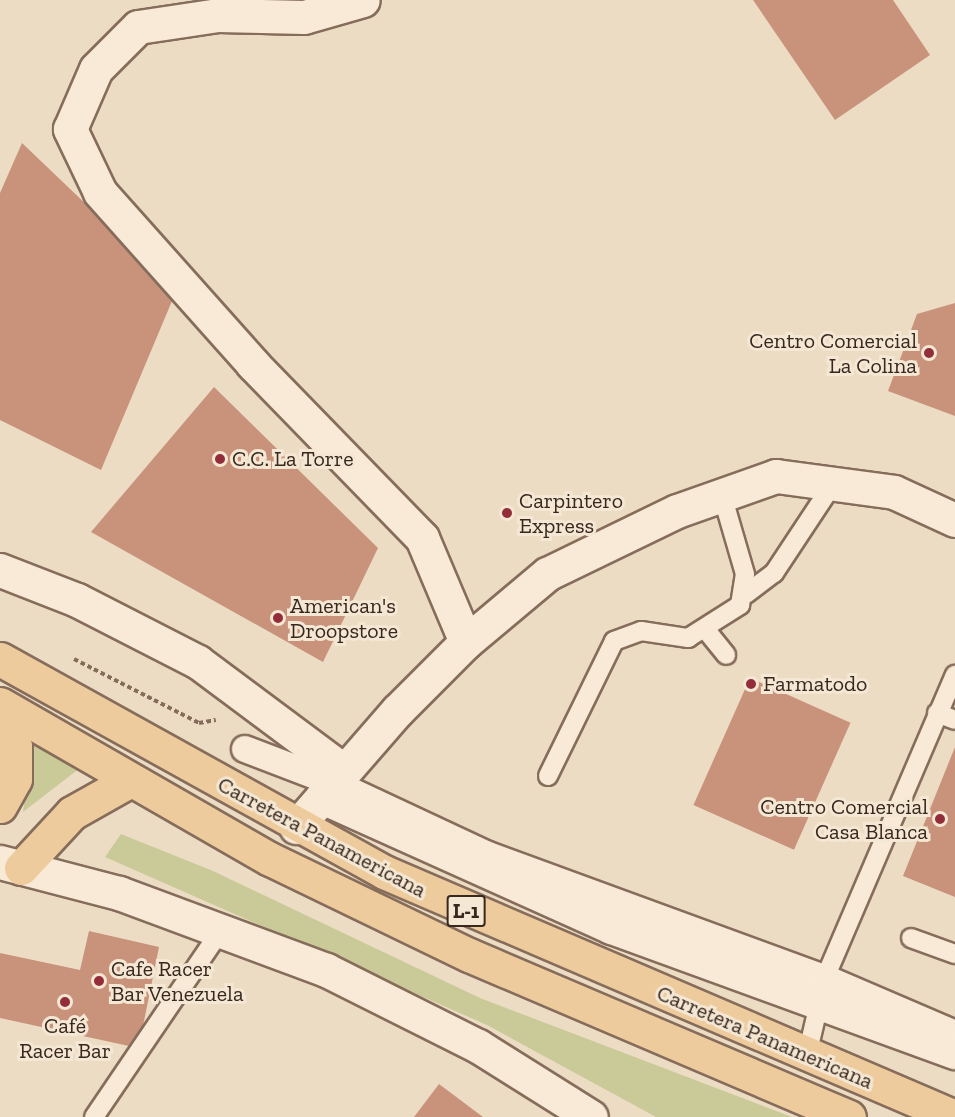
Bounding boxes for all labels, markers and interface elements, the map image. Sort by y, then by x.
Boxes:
place label: Centro Comercial La Colina [749,327,917,378]
marker: Centro Comercial La Colina [922,346,936,360]
place label: C.C. La Torre [232,446,354,472]
marker: C.C. La Torre [213,452,227,466]
place label: Carpintero Express [519,487,623,538]
marker: Carpintero Express [500,506,514,520]
place label: American's Droopstore [290,592,398,644]
marker: American's Droopstore [271,611,285,625]
place label: Farmatodo [763,671,867,697]
marker: Farmatodo [744,677,758,691]
street label: Carretera Panamericana [213,771,431,903]
place label: Centro Comercial Casa Blanca [760,793,928,844]
marker: Centro Comercial Casa Blanca [933,812,947,826]
road number: L-1 [446,893,486,929]
place label: Cafe Racer Bar Venezuela [111,955,245,1006]
marker: Cafe Racer Bar Venezuela [92,974,106,988]
street label: Carretera Panamericana [653,980,877,1094]
marker: Café Racer Bar [58,995,72,1009]
place label: Café Racer Bar [19,1012,111,1064]

